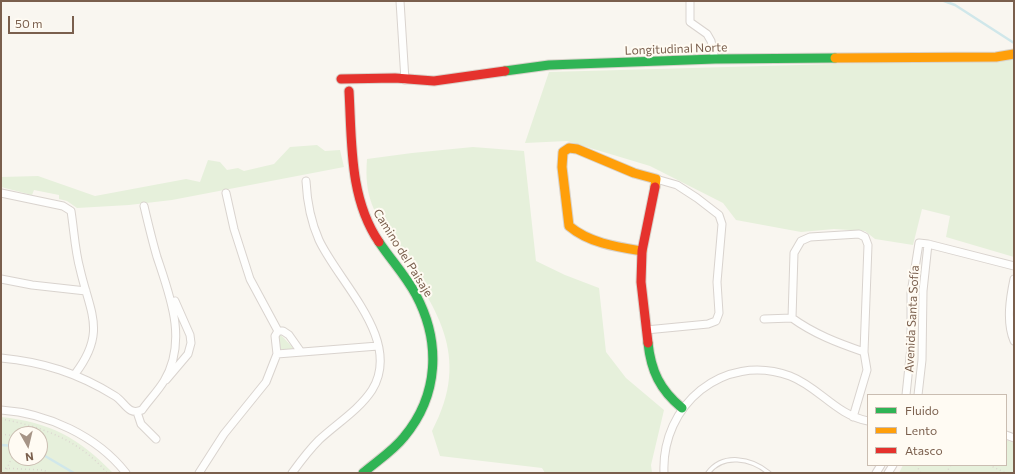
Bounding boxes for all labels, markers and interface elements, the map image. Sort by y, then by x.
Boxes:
scale bar [10,8,76,34]
text: 50 m [15,16,43,30]
street label: Longitudinal Norte [624,40,728,58]
street label: Camino del Paisaje [370,206,436,300]
street label: Avenida Santa Sofía [902,265,922,373]
legend [867,394,1007,466]
text: Fluido [905,403,939,417]
text: Lento [905,423,937,437]
north arrow [8,426,48,466]
text: Atasco [905,443,943,457]
text: N [25,450,35,464]

